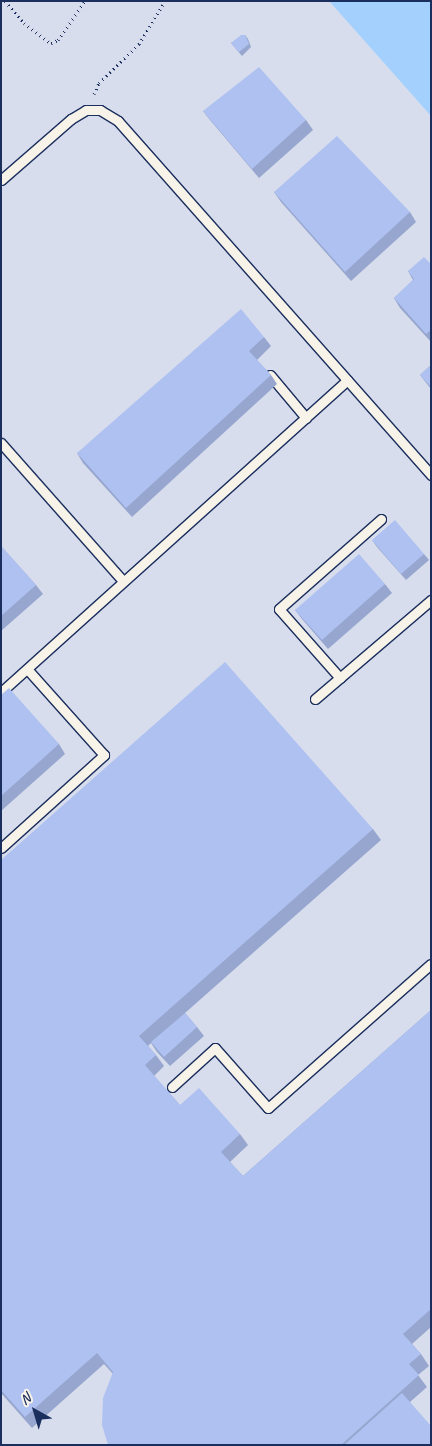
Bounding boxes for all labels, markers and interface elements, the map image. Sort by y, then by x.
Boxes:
north arrow [10,1386,60,1436]
text: N [17,1390,34,1408]

